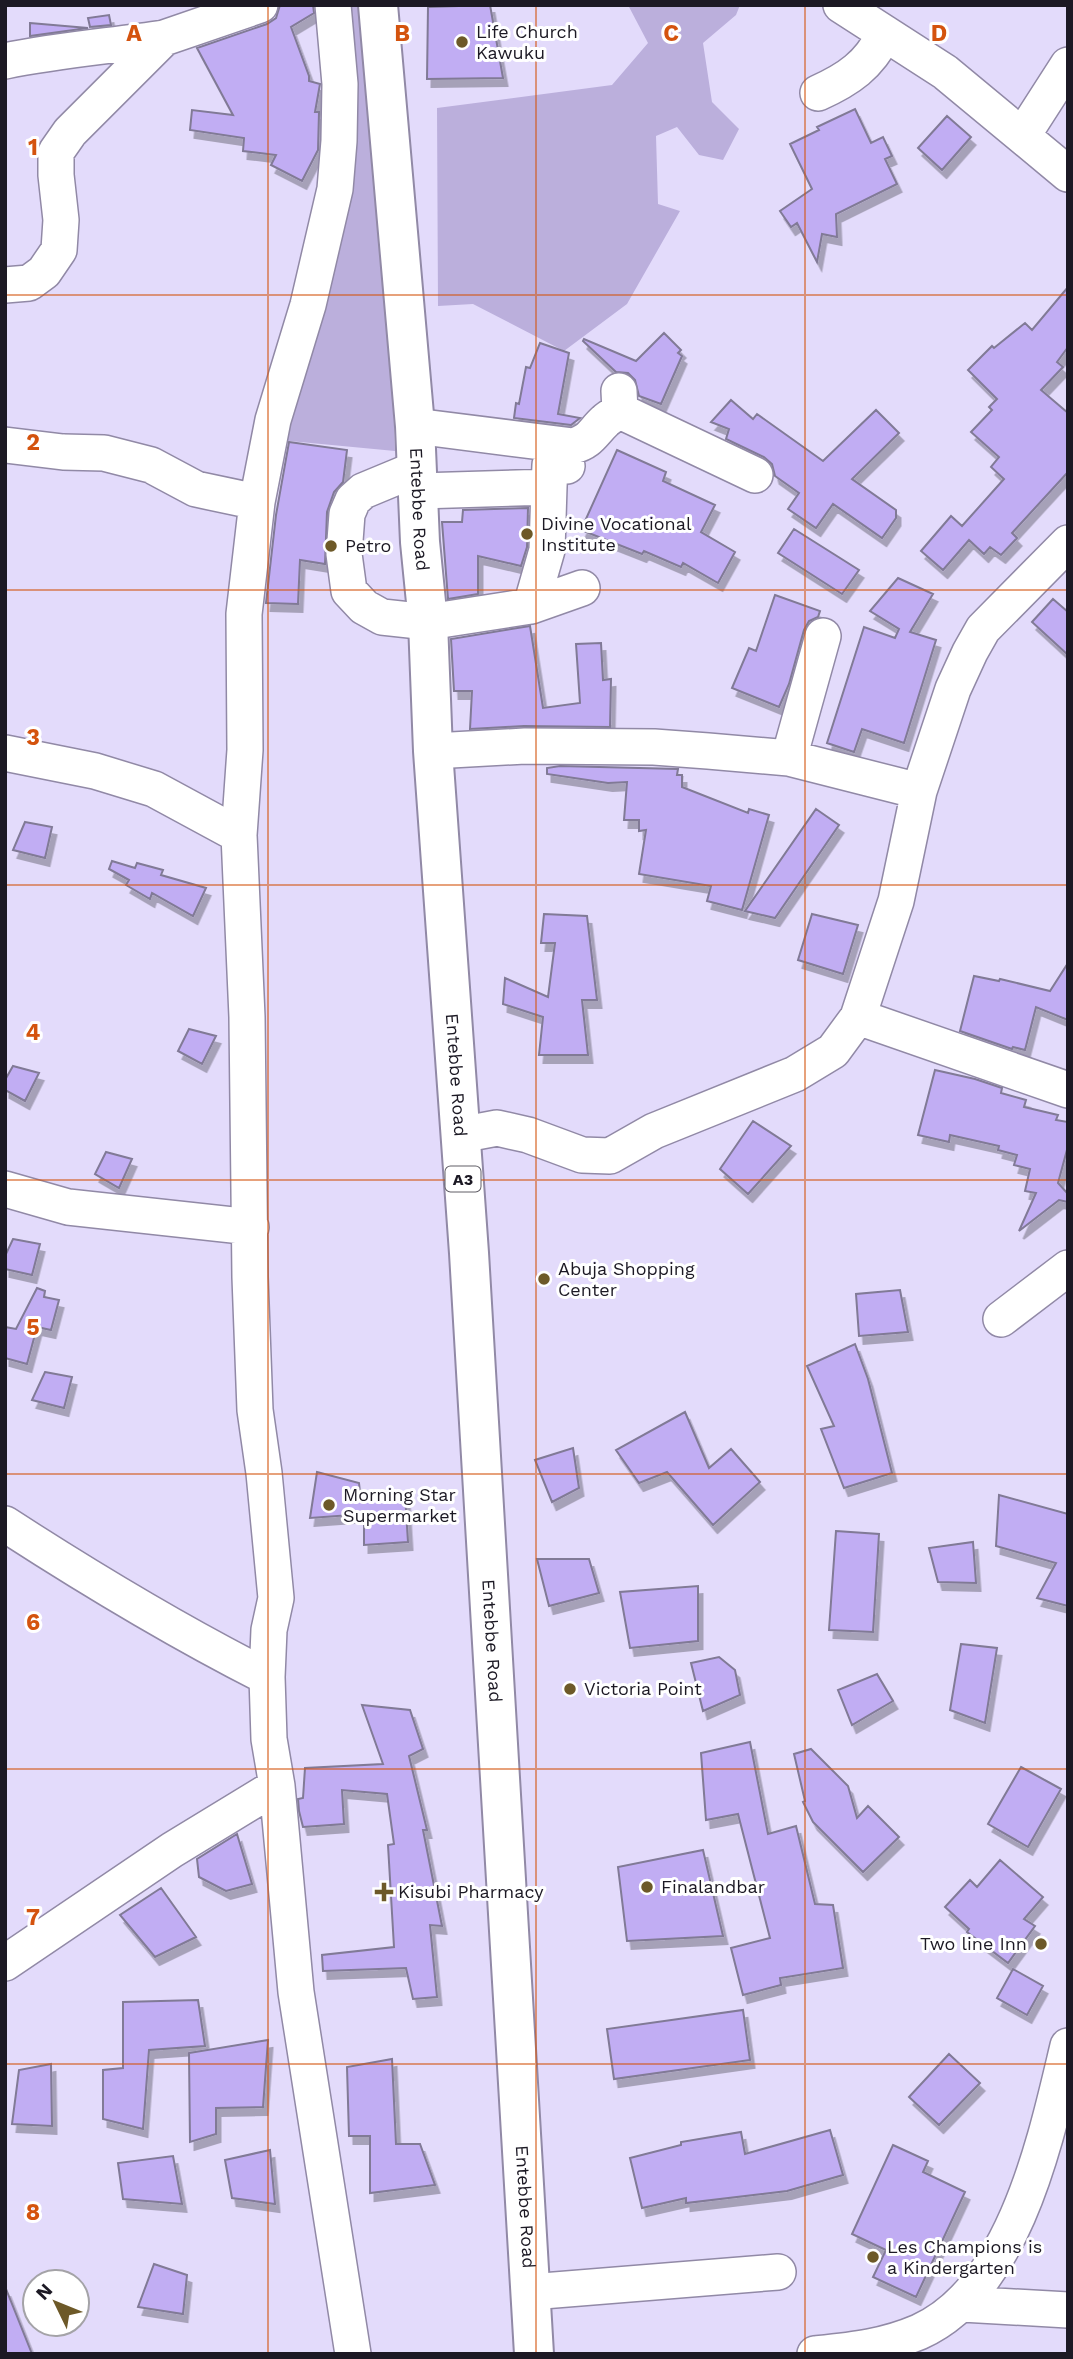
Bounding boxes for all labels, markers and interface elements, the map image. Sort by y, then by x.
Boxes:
text: A [126,20,142,47]
text: B [394,20,410,47]
text: C [663,20,679,47]
text: D [931,20,947,47]
place label: Life Church Kawuku [476,21,578,63]
marker: Life Church Kawuku [454,34,470,50]
text: 1 [28,134,38,161]
text: 2 [26,429,40,456]
street label: Entebbe Road [406,447,434,572]
place label: Divine Vocational Institute [541,513,692,555]
marker: Divine Vocational Institute [519,526,535,542]
place label: Petro [345,535,391,556]
marker: Petro [323,538,339,554]
text: 3 [26,724,40,751]
street label: Entebbe Road [442,1013,472,1137]
text: 4 [26,1019,41,1046]
road number: A3 [446,1166,480,1191]
place label: Abuja Shopping Center [558,1258,695,1300]
marker: Abuja Shopping Center [536,1271,552,1287]
text: 5 [26,1314,40,1341]
place label: Morning Star Supermarket [343,1484,457,1526]
marker: Morning Star Supermarket [321,1497,337,1513]
street label: Entebbe Road [478,1578,507,1703]
text: 6 [26,1609,40,1636]
place label: Victoria Point [584,1678,702,1699]
marker: Victoria Point [562,1681,578,1697]
place label: Finalandbar [661,1876,765,1897]
marker: Finalandbar [639,1879,655,1895]
place label: Kisubi Pharmacy [398,1881,544,1902]
marker: Kisubi Pharmacy [376,1884,392,1900]
text: 7 [26,1904,40,1931]
place label: Two line Inn [920,1933,1027,1954]
marker: Two line Inn [1033,1936,1049,1952]
street label: Entebbe Road [512,2145,540,2269]
text: 8 [26,2199,40,2226]
place label: Les Champions is a Kindergarten [887,2236,1042,2278]
marker: Les Champions is a Kindergarten [865,2249,881,2265]
north arrow [21,2268,91,2338]
text: N [31,2279,57,2305]

